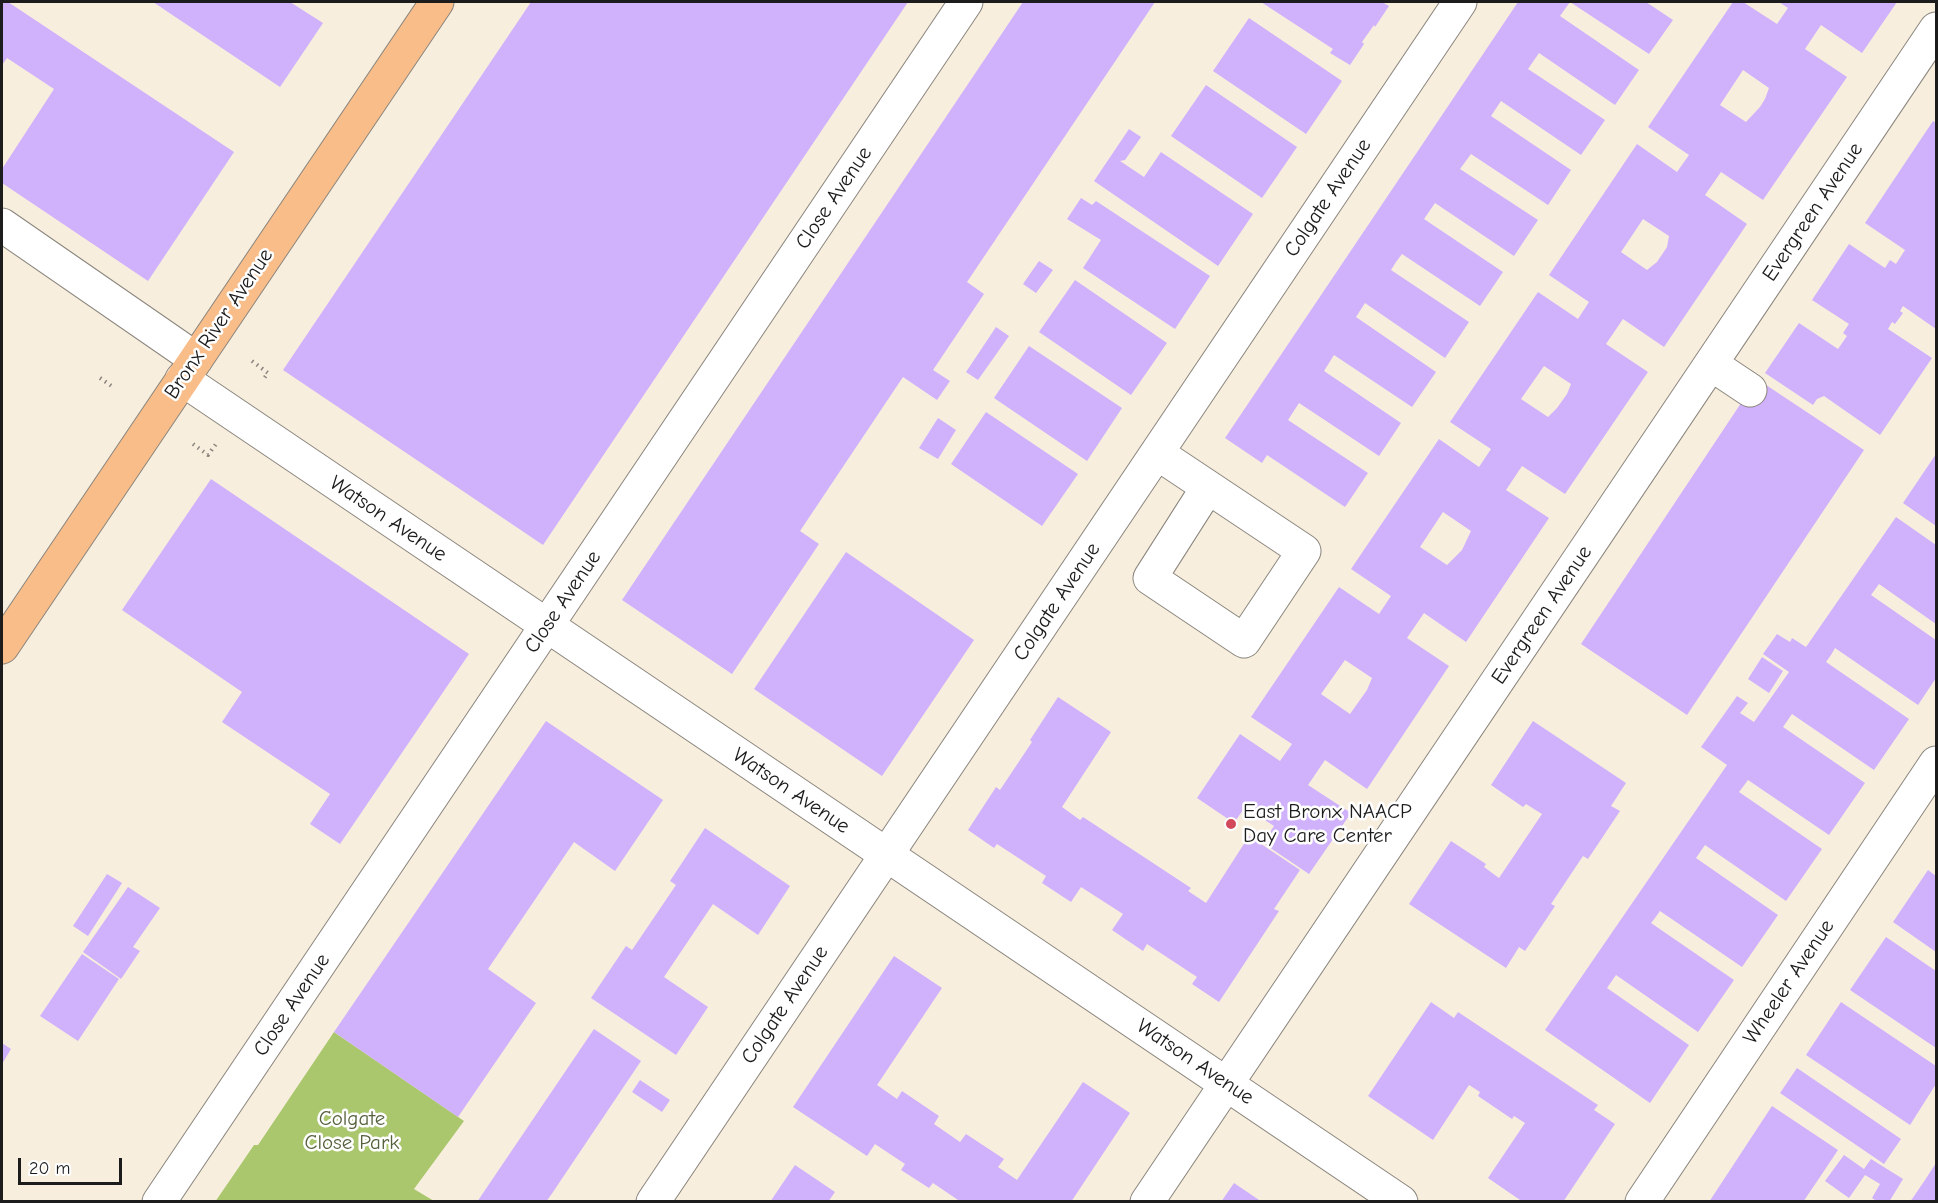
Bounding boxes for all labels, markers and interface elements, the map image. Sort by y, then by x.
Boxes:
street label: Colgate Avenue [1279,134,1377,262]
street label: Evergreen Avenue [1757,138,1869,286]
street label: Close Avenue [790,142,878,254]
street label: Bronx River Avenue [159,244,279,404]
street label: Watson Avenue [325,471,451,567]
street label: Colgate Avenue [1008,538,1106,666]
street label: Evergreen Avenue [1486,541,1598,689]
street label: Close Avenue [519,546,607,658]
street label: Watson Avenue [728,743,854,839]
place label: East Bronx NAACP Day Care Center [1243,799,1412,849]
marker: East Bronx NAACP Day Care Center [1224,817,1238,831]
street label: Wheeler Avenue [1738,915,1840,1049]
street label: Colgate Avenue [736,941,834,1069]
street label: Close Avenue [248,949,336,1061]
street label: Watson Avenue [1132,1014,1258,1110]
park label: Colgate Close Park [305,1106,399,1156]
scale bar [21,1146,124,1184]
text: 20 m [29,1158,70,1179]

